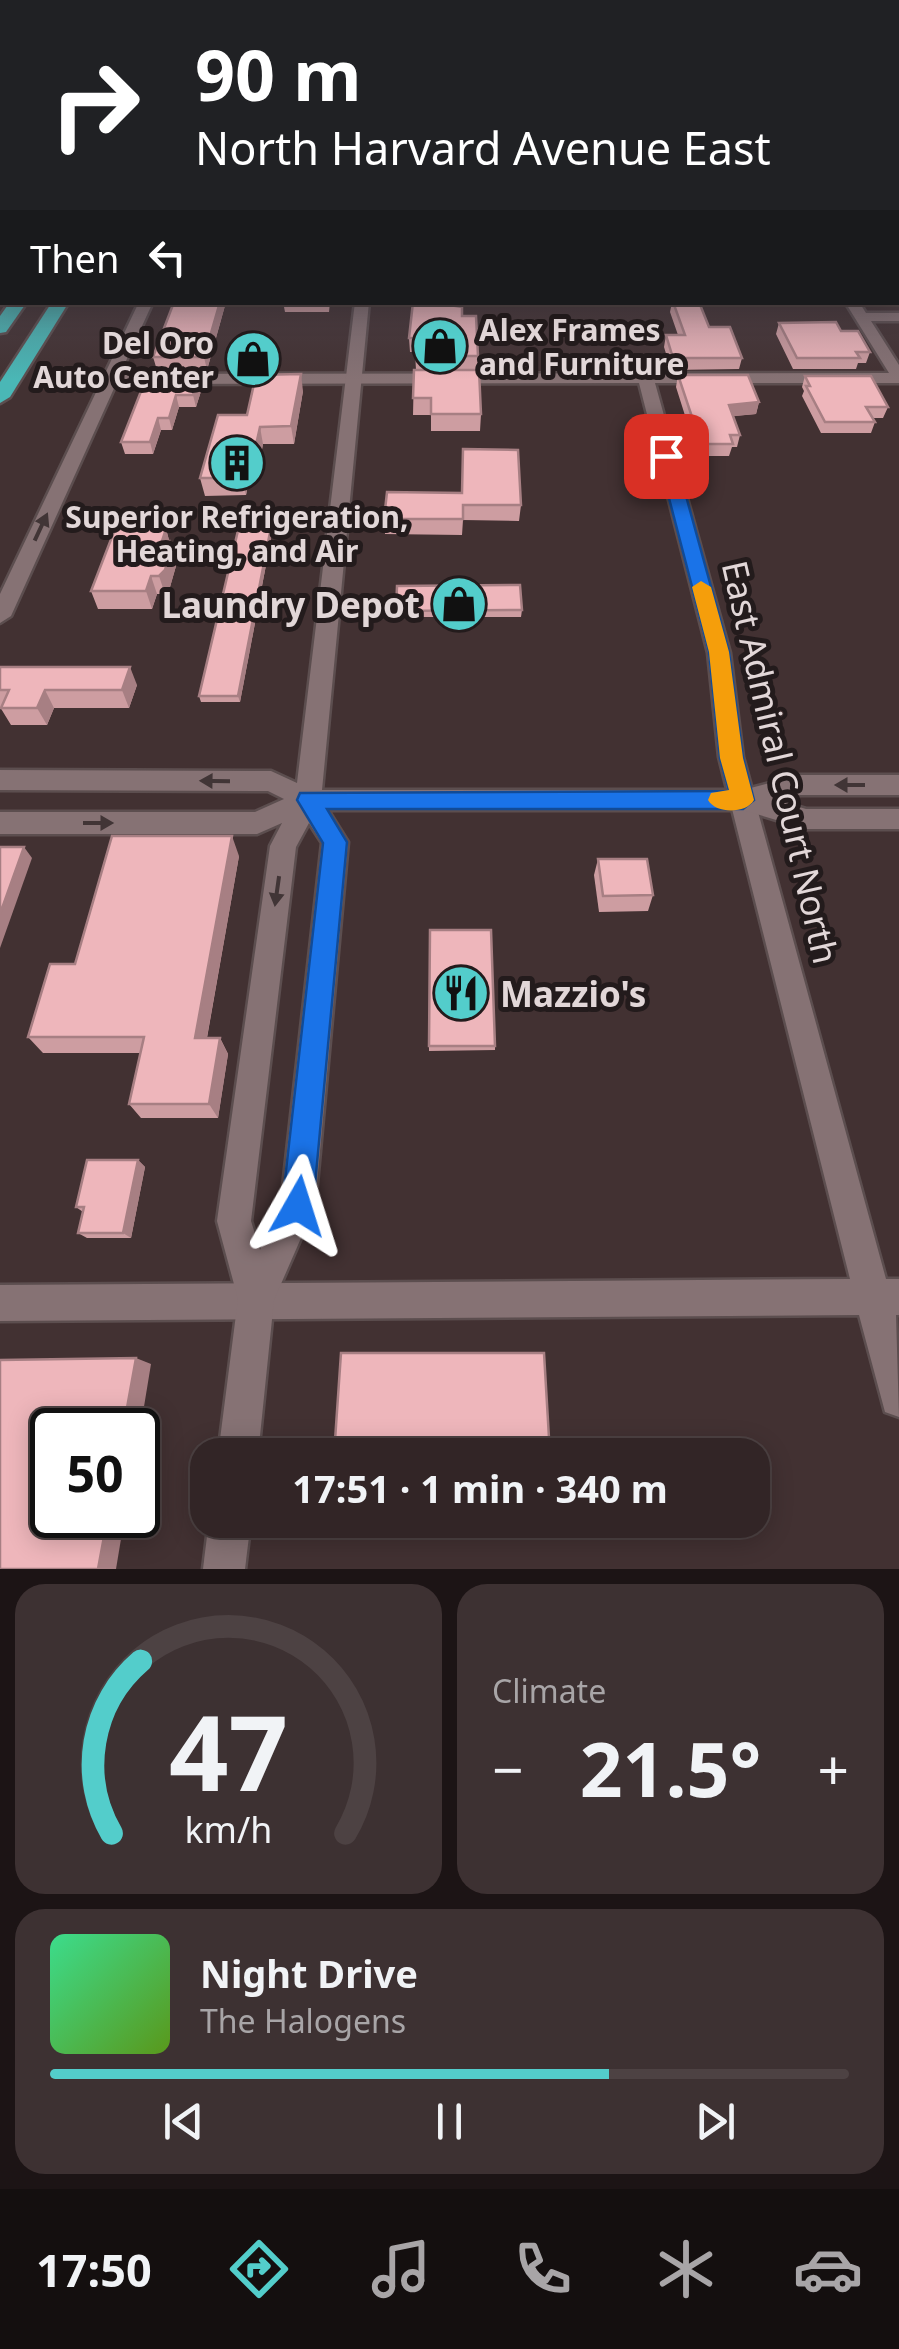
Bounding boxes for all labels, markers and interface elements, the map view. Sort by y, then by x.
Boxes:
text: 90 m [195,26,362,122]
icon: right [30,40,160,170]
text: North Harvard Avenue East [195,117,771,178]
icon: left [140,230,195,285]
text: Then [30,232,120,284]
place label: Alex Frames and Furniture [479,309,684,384]
shop icon: Alex Frames and Furniture [410,316,470,376]
place label: Del Oro Auto Center [33,322,215,397]
shop icon: Del Oro Auto Center [223,329,283,389]
pin [624,414,709,499]
icon: arrive [639,429,694,484]
building icon: Superior Refrigeration, Heating, and Air [207,433,267,493]
place label: Superior Refrigeration, Heating, and Air [65,496,409,571]
one-way arrow [33,512,49,542]
street label: East Admiral Court North [712,556,850,968]
shop icon: Laundry Depot [429,574,489,634]
place label: Laundry Depot [161,581,420,628]
one-way arrow [199,773,231,789]
one-way arrow [833,777,865,793]
one-way arrow [82,815,114,831]
one-way arrow [268,875,284,907]
restaurant icon: Mazzio's [431,963,491,1023]
place label: Mazzio's [500,970,646,1017]
position arrow [246,1154,350,1258]
speed limit sign: 50 [30,1408,160,1538]
text: 17:51 · 1 min · 340 m [292,1462,668,1514]
text: Climate [492,1669,606,1712]
text: 47 [169,1680,288,1821]
text: 21.5° [580,1717,761,1819]
text: − [492,1731,523,1806]
text: + [818,1731,849,1806]
text: km/h [185,1805,272,1853]
text: Night Drive [200,1947,418,1999]
text: The Halogens [200,1999,406,2042]
icon: previous [156,2094,211,2149]
icon: pause [422,2094,477,2149]
icon: next [688,2094,743,2149]
icon: directions [224,2234,294,2304]
icon: music [366,2234,436,2304]
icon: phone [508,2234,578,2304]
icon: climate [651,2234,721,2304]
icon: car [793,2234,863,2304]
text: 17:50 [36,2239,152,2300]

